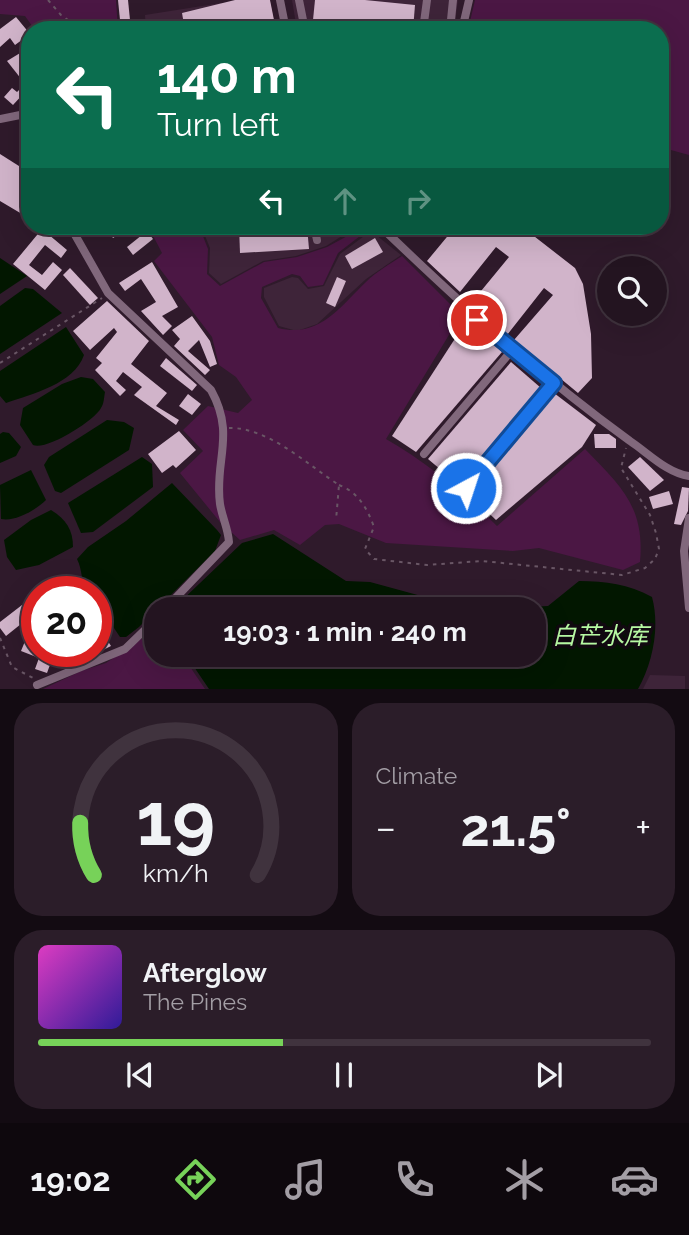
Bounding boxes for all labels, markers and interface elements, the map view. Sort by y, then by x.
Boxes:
text: 140 m [157,47,297,104]
icon: left [42,49,133,140]
text: Turn left [157,106,279,143]
icon: left [253,182,291,220]
icon: ahead [326,182,364,220]
icon: right [399,182,437,220]
map controls [597,256,667,326]
button: search [597,256,667,326]
pin [447,290,507,350]
icon: arrive [458,301,496,339]
position arrow [429,451,503,525]
speed limit sign: 20 [21,576,112,667]
text: 19:03 · 1 min · 240 m [223,617,467,647]
water label: 白芒水库 [552,621,652,650]
text: Climate [376,762,457,789]
text: 19 [136,778,215,863]
text: 21.5° [460,797,571,858]
text: − [376,805,396,850]
text: + [635,805,651,850]
text: km/h [143,858,209,888]
text: Afterglow [143,958,267,988]
text: The Pines [143,988,247,1015]
icon: previous [121,1056,159,1094]
icon: pause [325,1056,363,1094]
icon: next [530,1056,568,1094]
icon: directions [171,1155,220,1204]
icon: music [281,1155,330,1204]
icon: phone [390,1155,439,1204]
icon: climate [500,1155,549,1204]
icon: car [610,1155,659,1204]
text: 19:02 [30,1161,111,1198]

